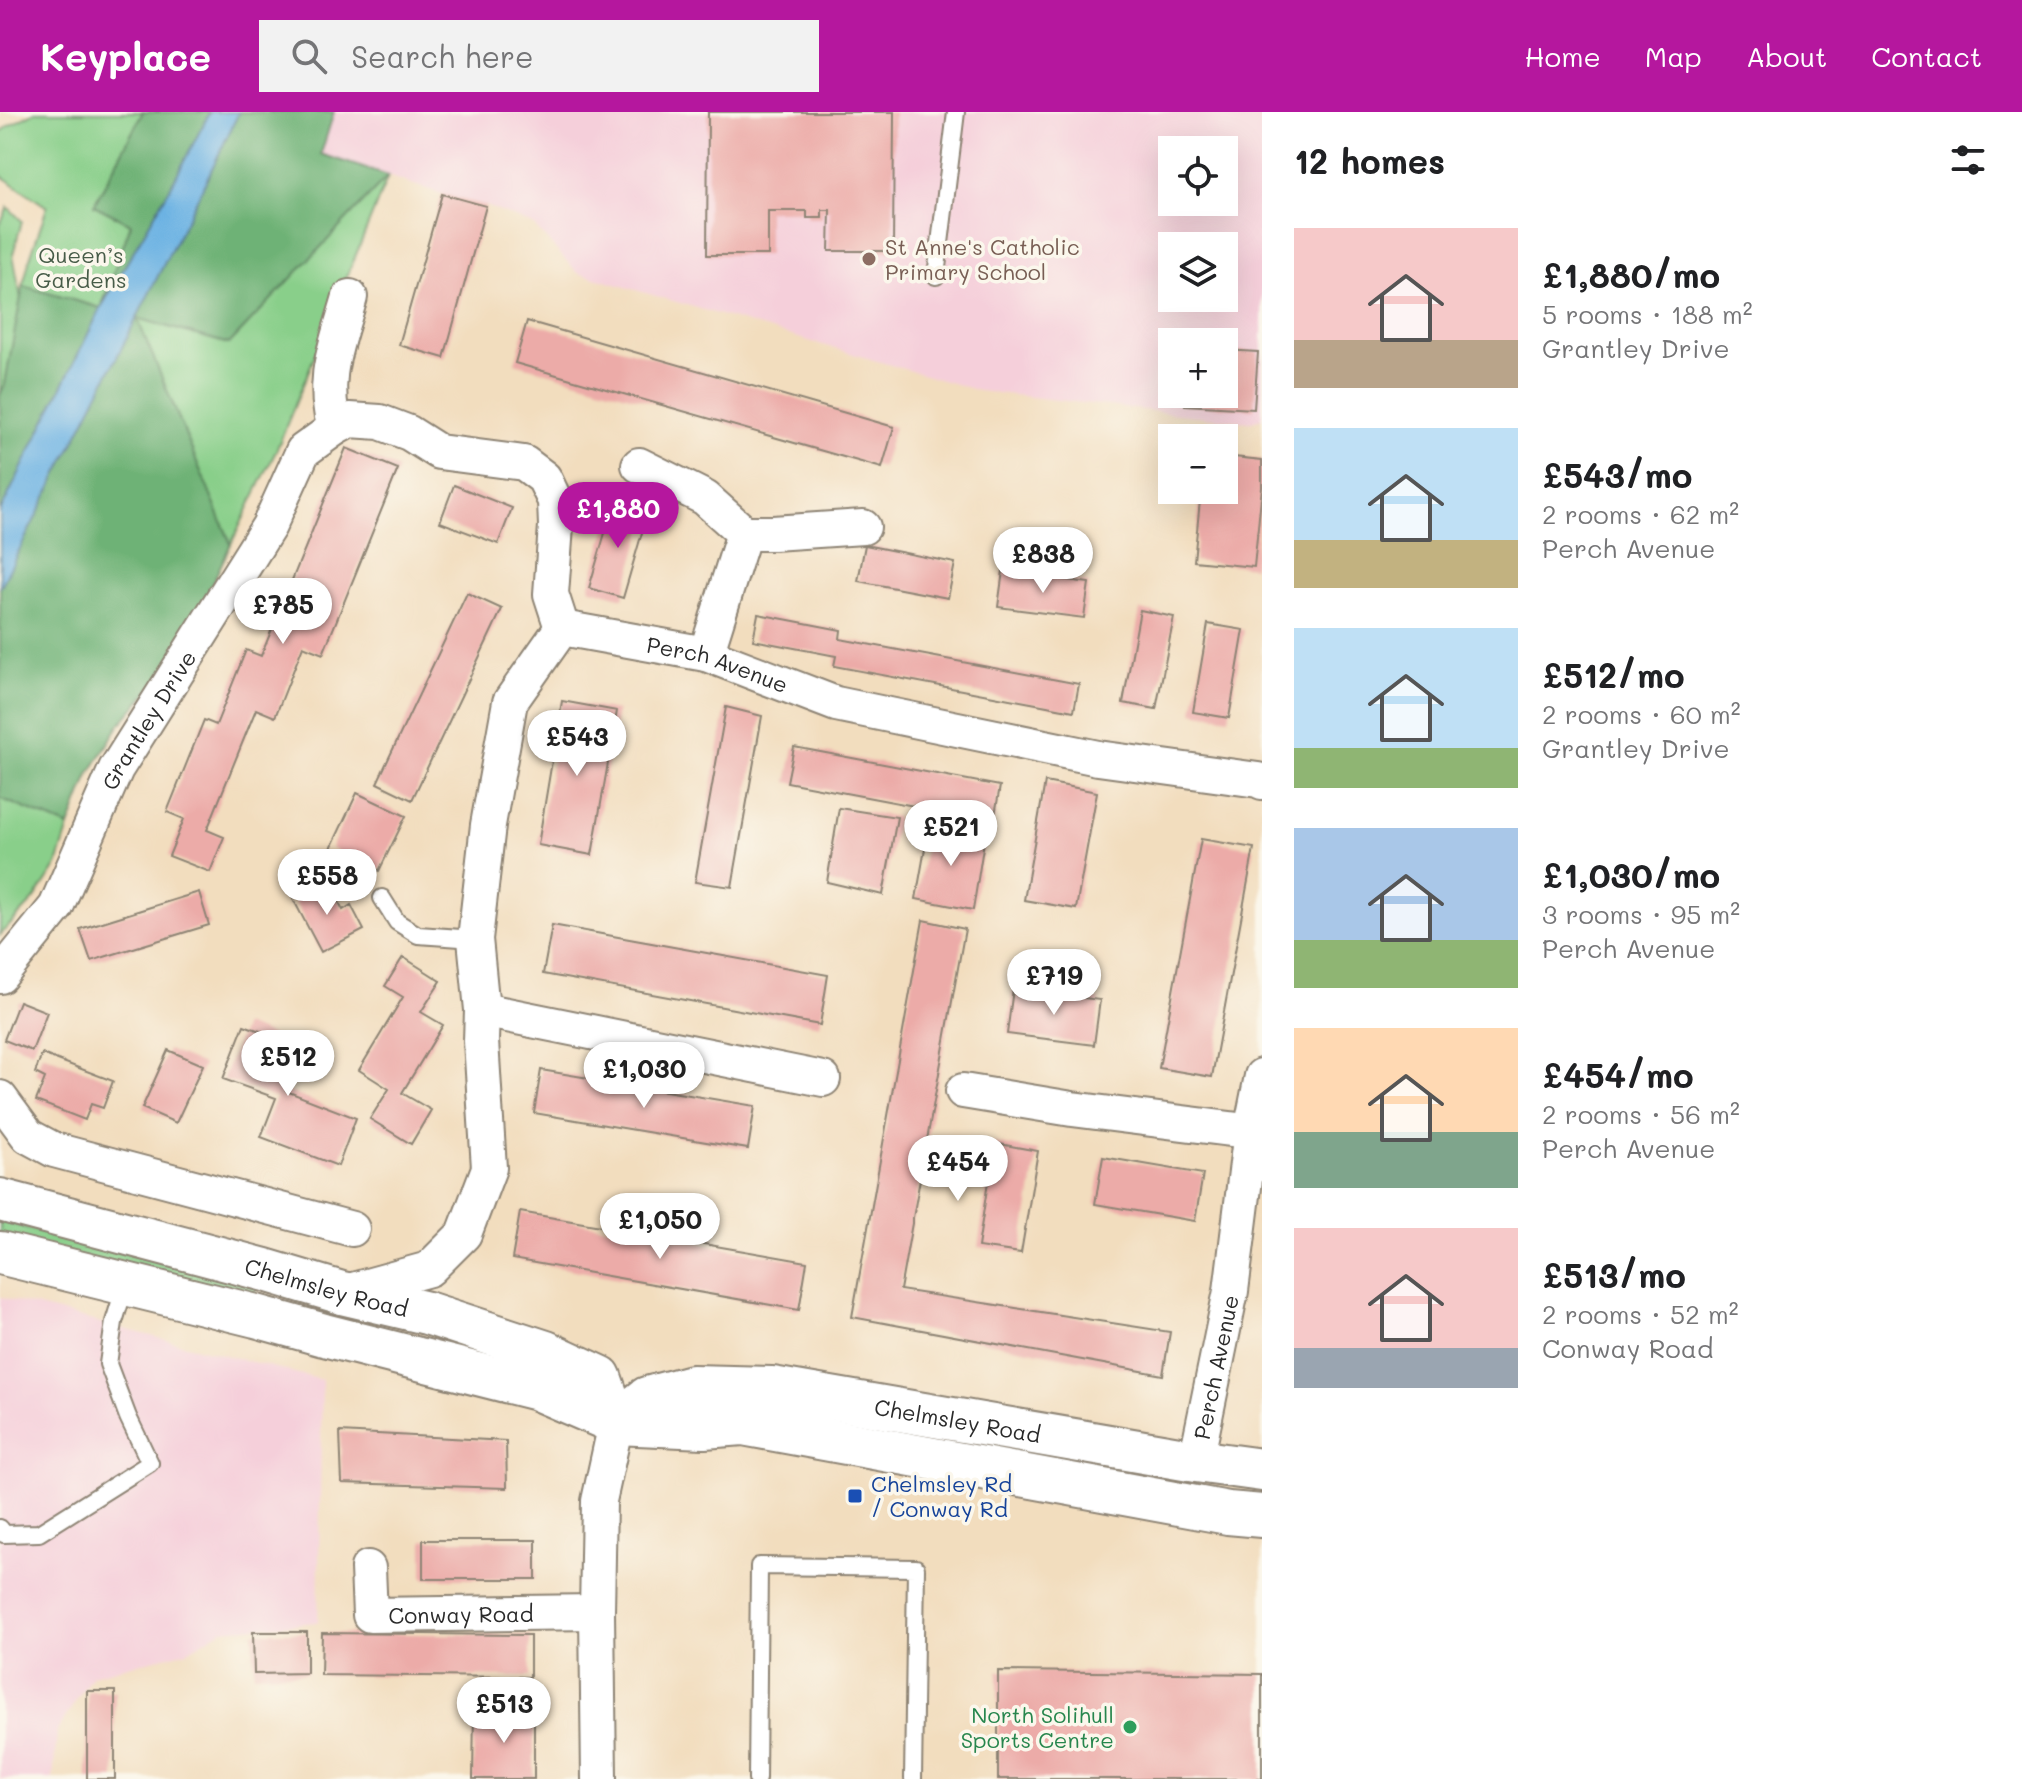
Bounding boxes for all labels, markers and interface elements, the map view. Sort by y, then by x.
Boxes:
search box [259,20,819,92]
text: Keyplace [40,31,211,81]
icon: search [287,34,331,78]
text: Search here [351,36,534,76]
text: Home [1525,38,1601,74]
text: Map [1645,38,1702,74]
text: About [1746,38,1827,74]
text: Contact [1871,38,1982,74]
map controls [1158,136,1238,504]
button: locate [1158,136,1238,216]
text: 12 homes [1294,138,1445,183]
icon: filters [1946,138,1990,182]
place label: St Anne's Catholic Primary School [885,232,1080,286]
button: layers [1158,232,1238,312]
park label: Queen’s Gardens [35,240,127,294]
marker: St Anne's Catholic Primary School [860,250,878,268]
text: £1,880/mo [1542,252,1720,297]
icon: home [1358,260,1454,356]
text: 5 rooms · 188 m² [1542,297,1753,331]
button: + [1158,328,1238,408]
text: Grantley Drive [1542,331,1730,365]
button: − [1158,424,1238,504]
text: £543/mo [1542,452,1692,497]
icon: home [1358,460,1454,556]
pin: £1,880 [553,482,683,550]
text: £1,880 [576,491,660,525]
text: 2 rooms · 62 m² [1542,497,1739,531]
pin: £838 [996,527,1090,595]
text: Perch Avenue [1542,531,1715,565]
text: £838 [1011,536,1075,570]
pin: £785 [236,578,330,646]
text: £785 [252,587,314,621]
street label: Perch Avenue [645,629,792,699]
street label: Grantley Drive [94,644,202,794]
text: £512/mo [1542,652,1685,697]
icon: home [1358,660,1454,756]
text: 2 rooms · 60 m² [1542,697,1741,731]
pin: £543 [530,710,624,778]
text: £543 [545,719,609,753]
text: Grantley Drive [1542,731,1730,765]
pin: £521 [904,800,998,868]
text: £521 [922,809,980,843]
pin: £558 [280,849,374,917]
text: £1,030/mo [1542,852,1720,897]
text: £558 [296,858,358,892]
icon: home [1358,860,1454,956]
text: 3 rooms · 95 m² [1542,897,1740,931]
text: Perch Avenue [1542,931,1715,965]
pin: £719 [1007,949,1101,1017]
text: £719 [1025,958,1083,992]
pin: £512 [241,1030,335,1098]
text: £512 [259,1039,317,1073]
pin: £1,030 [579,1042,709,1110]
text: £1,030 [602,1051,686,1085]
text: £454/mo [1542,1052,1694,1097]
icon: home [1358,1060,1454,1156]
text: 2 rooms · 56 m² [1542,1097,1740,1131]
text: Perch Avenue [1542,1131,1715,1165]
pin: £454 [911,1135,1005,1203]
text: £454 [926,1144,990,1178]
pin: £1,050 [595,1193,725,1261]
text: £1,050 [618,1202,702,1236]
street label: Chelmsley Road [242,1251,411,1323]
text: £513/mo [1542,1252,1686,1297]
icon: home [1358,1260,1454,1356]
street label: Perch Avenue [1186,1292,1244,1442]
text: 2 rooms · 52 m² [1542,1297,1739,1331]
text: Conway Road [1542,1331,1713,1365]
street label: Chelmsley Road [872,1391,1043,1449]
place label: Chelmsley Rd / Conway Rd [871,1469,1012,1523]
marker: Chelmsley Rd / Conway Rd [846,1487,864,1505]
street label: Conway Road [388,1598,534,1629]
pin: £513 [457,1677,551,1745]
text: £513 [475,1686,533,1720]
place label: North Solihull Sports Centre [961,1700,1114,1754]
marker: North Solihull Sports Centre [1121,1718,1139,1736]

